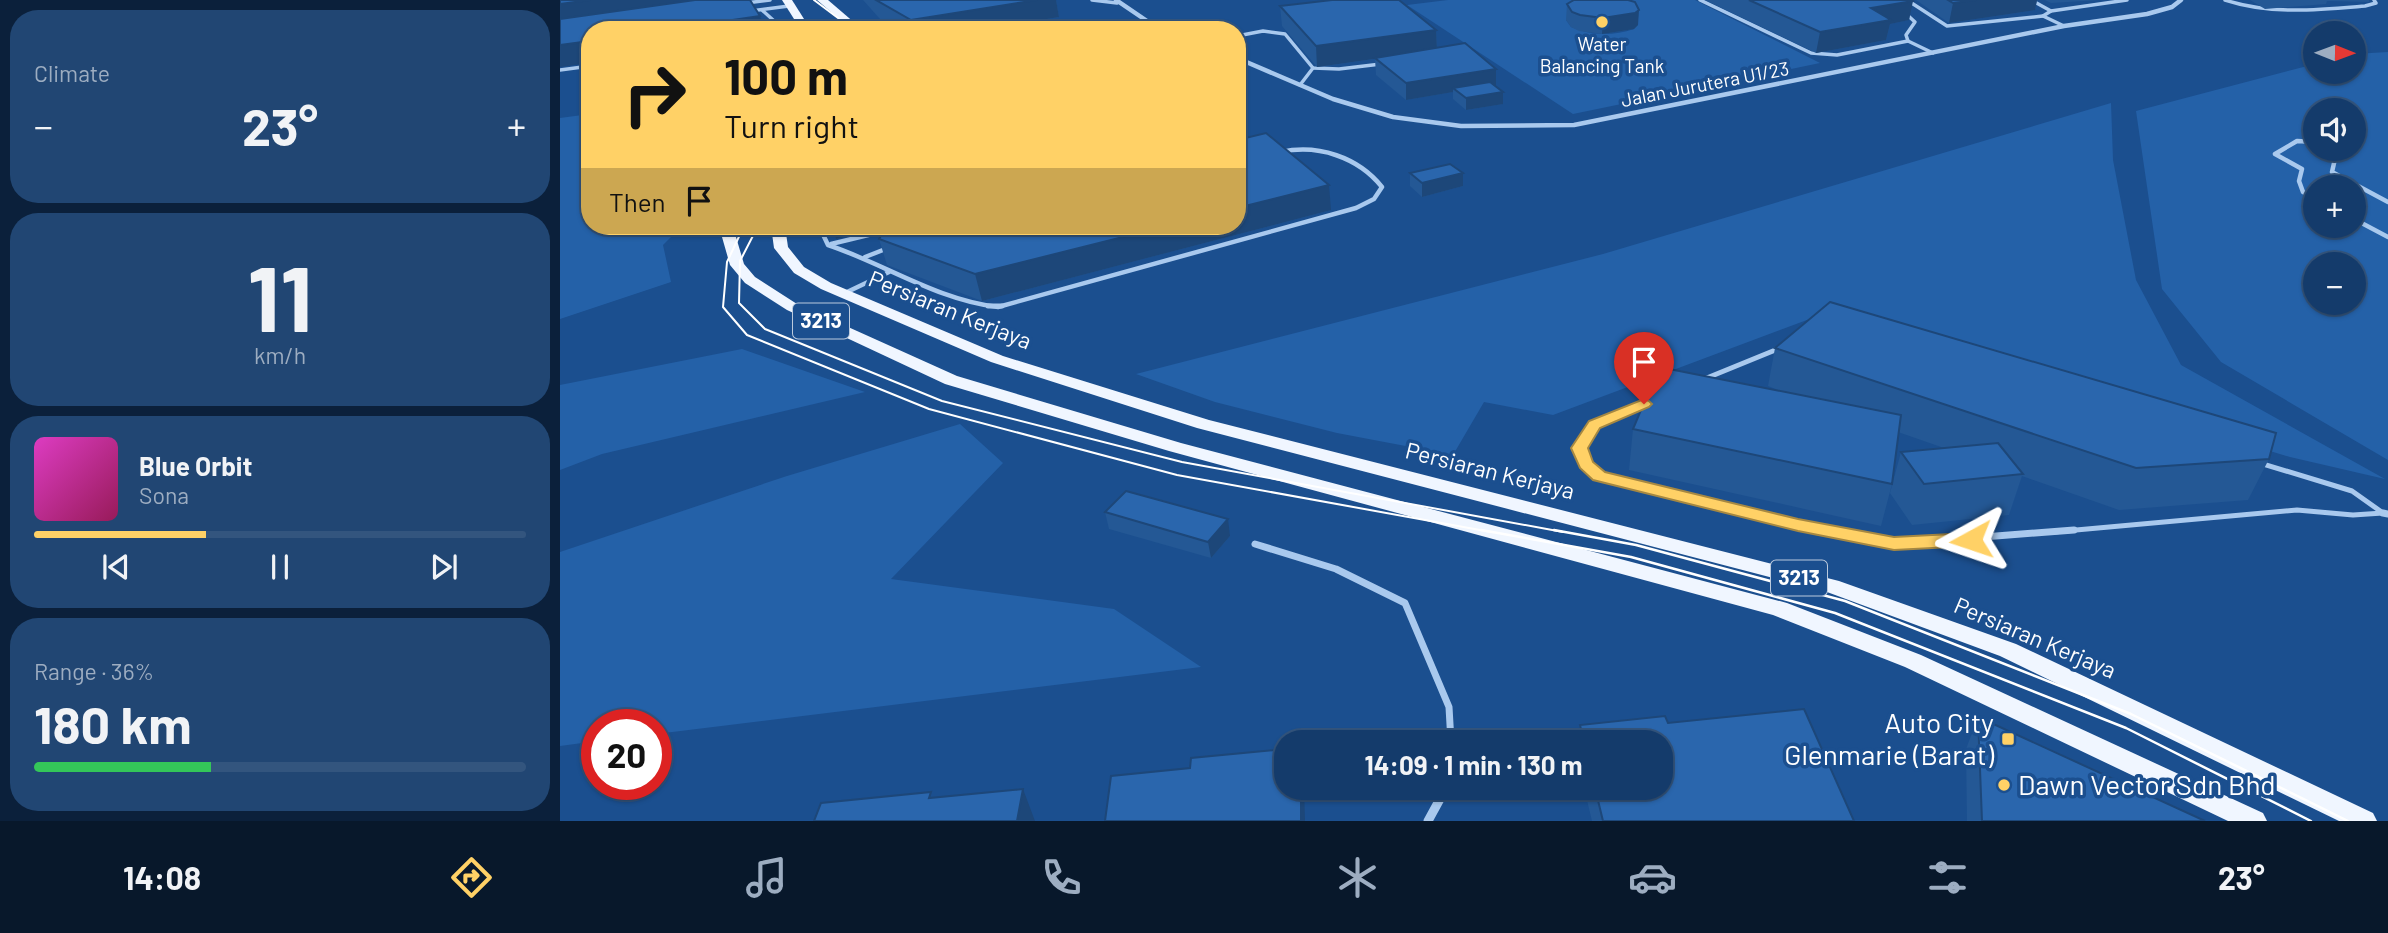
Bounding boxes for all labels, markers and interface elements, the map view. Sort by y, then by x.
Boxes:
marker: Water Balancing Tank [1594,14,1610,30]
north arrow [2303,21,2366,84]
map controls [2303,21,2366,315]
place label: Water Balancing Tank [1540,32,1664,77]
text: 100 m [724,46,848,105]
icon: right [609,49,700,140]
street label: Jalan Jurutera U1/23 [1619,56,1791,111]
text: Climate [34,59,110,87]
text: 23° [242,94,318,156]
button: sound [2303,98,2366,161]
text: − [34,102,53,148]
text: + [507,102,526,148]
text: Turn right [724,106,859,144]
button: + [2303,175,2366,238]
icon: arrive [680,182,718,220]
text: Then [609,186,666,217]
text: 11 [247,241,313,350]
button: − [2303,252,2366,315]
street label: Persiaran Kerjaya [865,264,1036,354]
road number: 3213 [793,304,849,338]
pin [1614,332,1674,404]
text: km/h [254,341,306,369]
icon: arrive [1625,343,1663,381]
street label: Persiaran Kerjaya [1403,435,1578,505]
text: Blue Orbit [139,450,252,481]
text: Sona [139,481,189,509]
position arrow [1934,503,2008,577]
icon: previous [97,548,135,586]
icon: pause [261,548,299,586]
icon: next [425,548,463,586]
road number: 3213 [1771,560,1827,596]
street label: Persiaran Kerjaya [1950,590,2121,684]
text: Range · 36% [34,657,154,685]
text: 180 km [34,692,192,754]
place label: Auto City Glenmarie (Barat) [1784,705,1995,771]
speed limit sign: 20 [581,709,672,800]
marker: Auto City Glenmarie (Barat) [2000,731,2016,747]
text: 14:09 · 1 min · 130 m [1365,749,1582,780]
place label: Dawn Vector Sdn Bhd [2018,767,2276,801]
marker: Dawn Vector Sdn Bhd [1996,777,2012,793]
icon: directions [447,853,496,902]
icon: music [742,853,791,902]
icon: phone [1037,853,1086,902]
icon: climate [1333,853,1382,902]
icon: car [1628,853,1677,902]
icon: filters [1923,853,1972,902]
text: 14:08 [123,858,201,896]
text: 23° [2218,858,2265,896]

